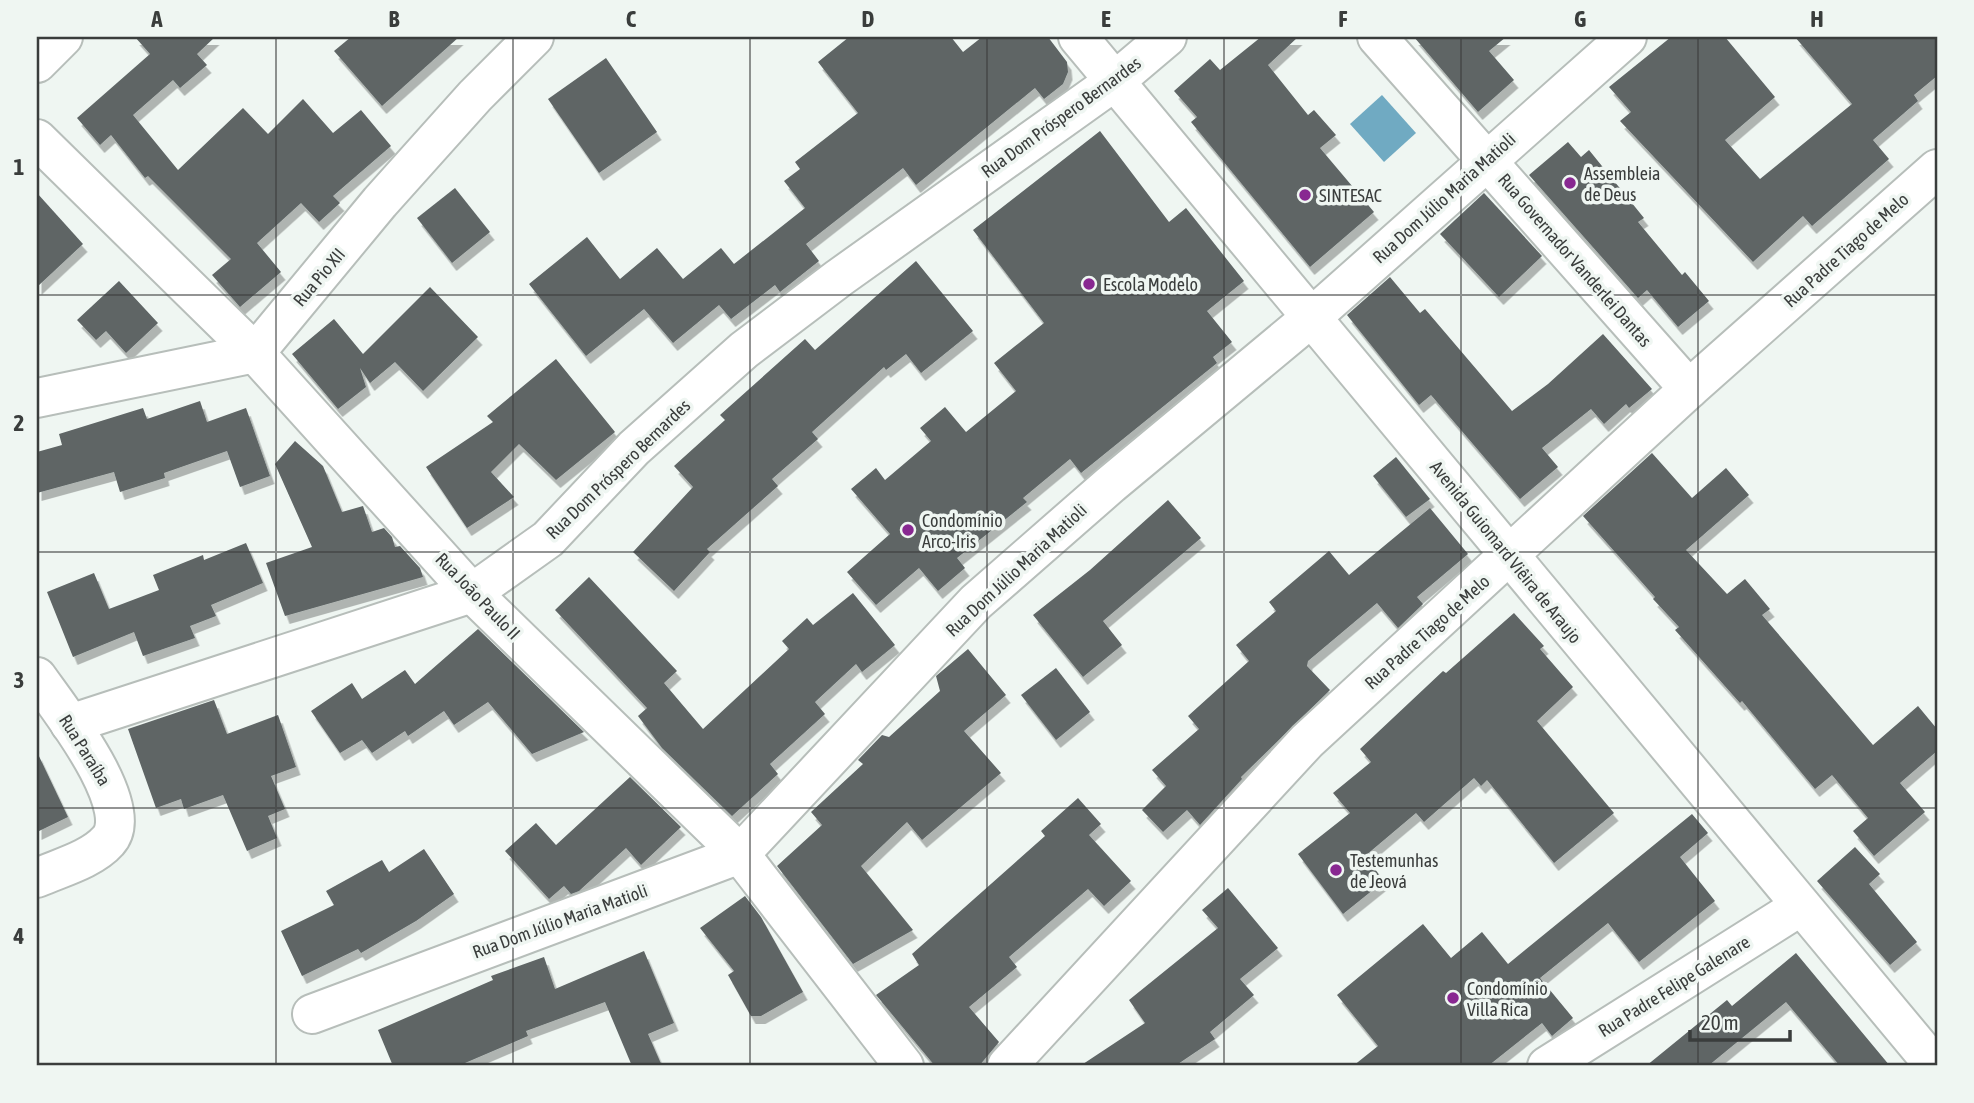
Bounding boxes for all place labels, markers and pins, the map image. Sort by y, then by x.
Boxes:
place label: Assembleia de Deus [1584,163,1660,205]
marker: Assembleia de Deus [1562,175,1578,191]
place label: SINTESAC [1319,185,1382,206]
marker: SINTESAC [1297,187,1313,203]
place label: Escola Modelo [1103,274,1198,295]
marker: Escola Modelo [1081,276,1097,292]
place label: Condomínio Arco-Iris [922,510,1003,552]
marker: Condomínio Arco-Iris [900,522,916,538]
place label: Testemunhas de Jeová [1350,850,1438,892]
marker: Testemunhas de Jeová [1328,862,1344,878]
place label: Condomínio Villa Rica [1467,978,1548,1020]
marker: Condomínio Villa Rica [1445,990,1461,1006]

